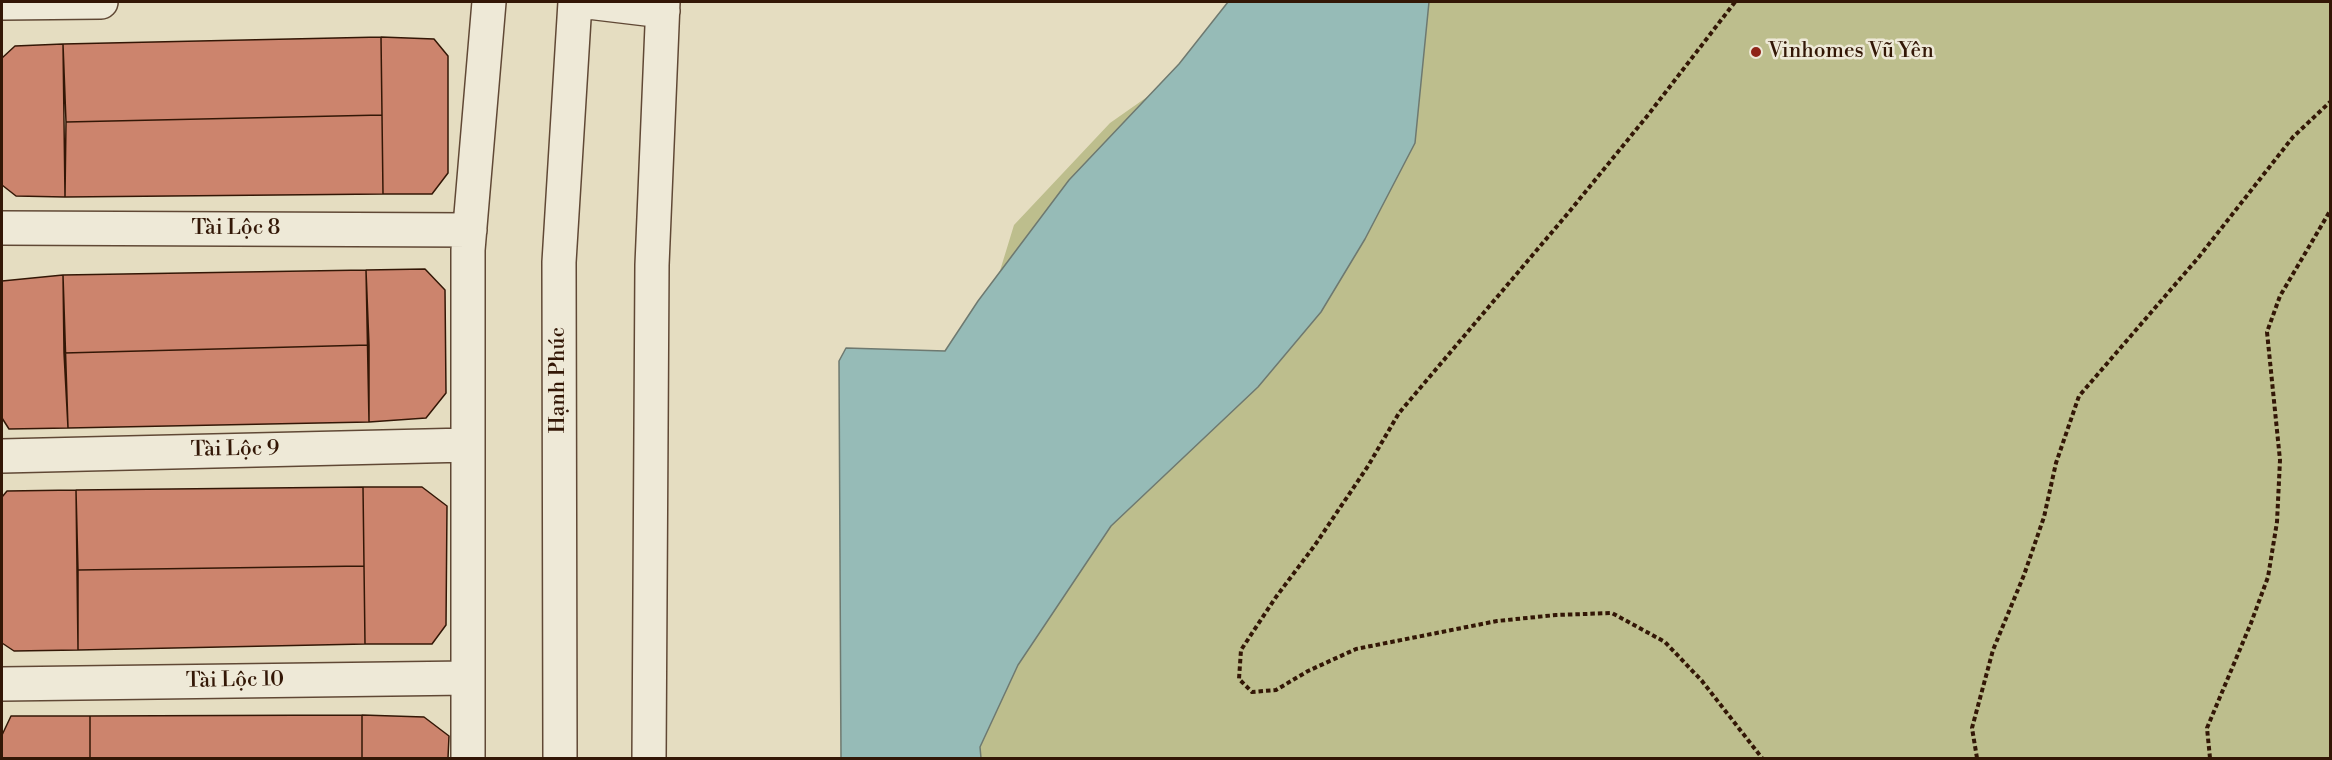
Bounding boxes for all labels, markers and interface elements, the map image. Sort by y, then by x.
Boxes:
place label: Vinhomes Vũ Yên [1768,39,1934,65]
marker: Vinhomes Vũ Yên [1749,45,1763,59]
street label: Tài Lộc 8 [192,216,280,242]
street label: Hạnh Phúc [546,327,572,433]
street label: Tài Lộc 9 [190,437,280,463]
street label: Tài Lộc 10 [186,668,284,694]

